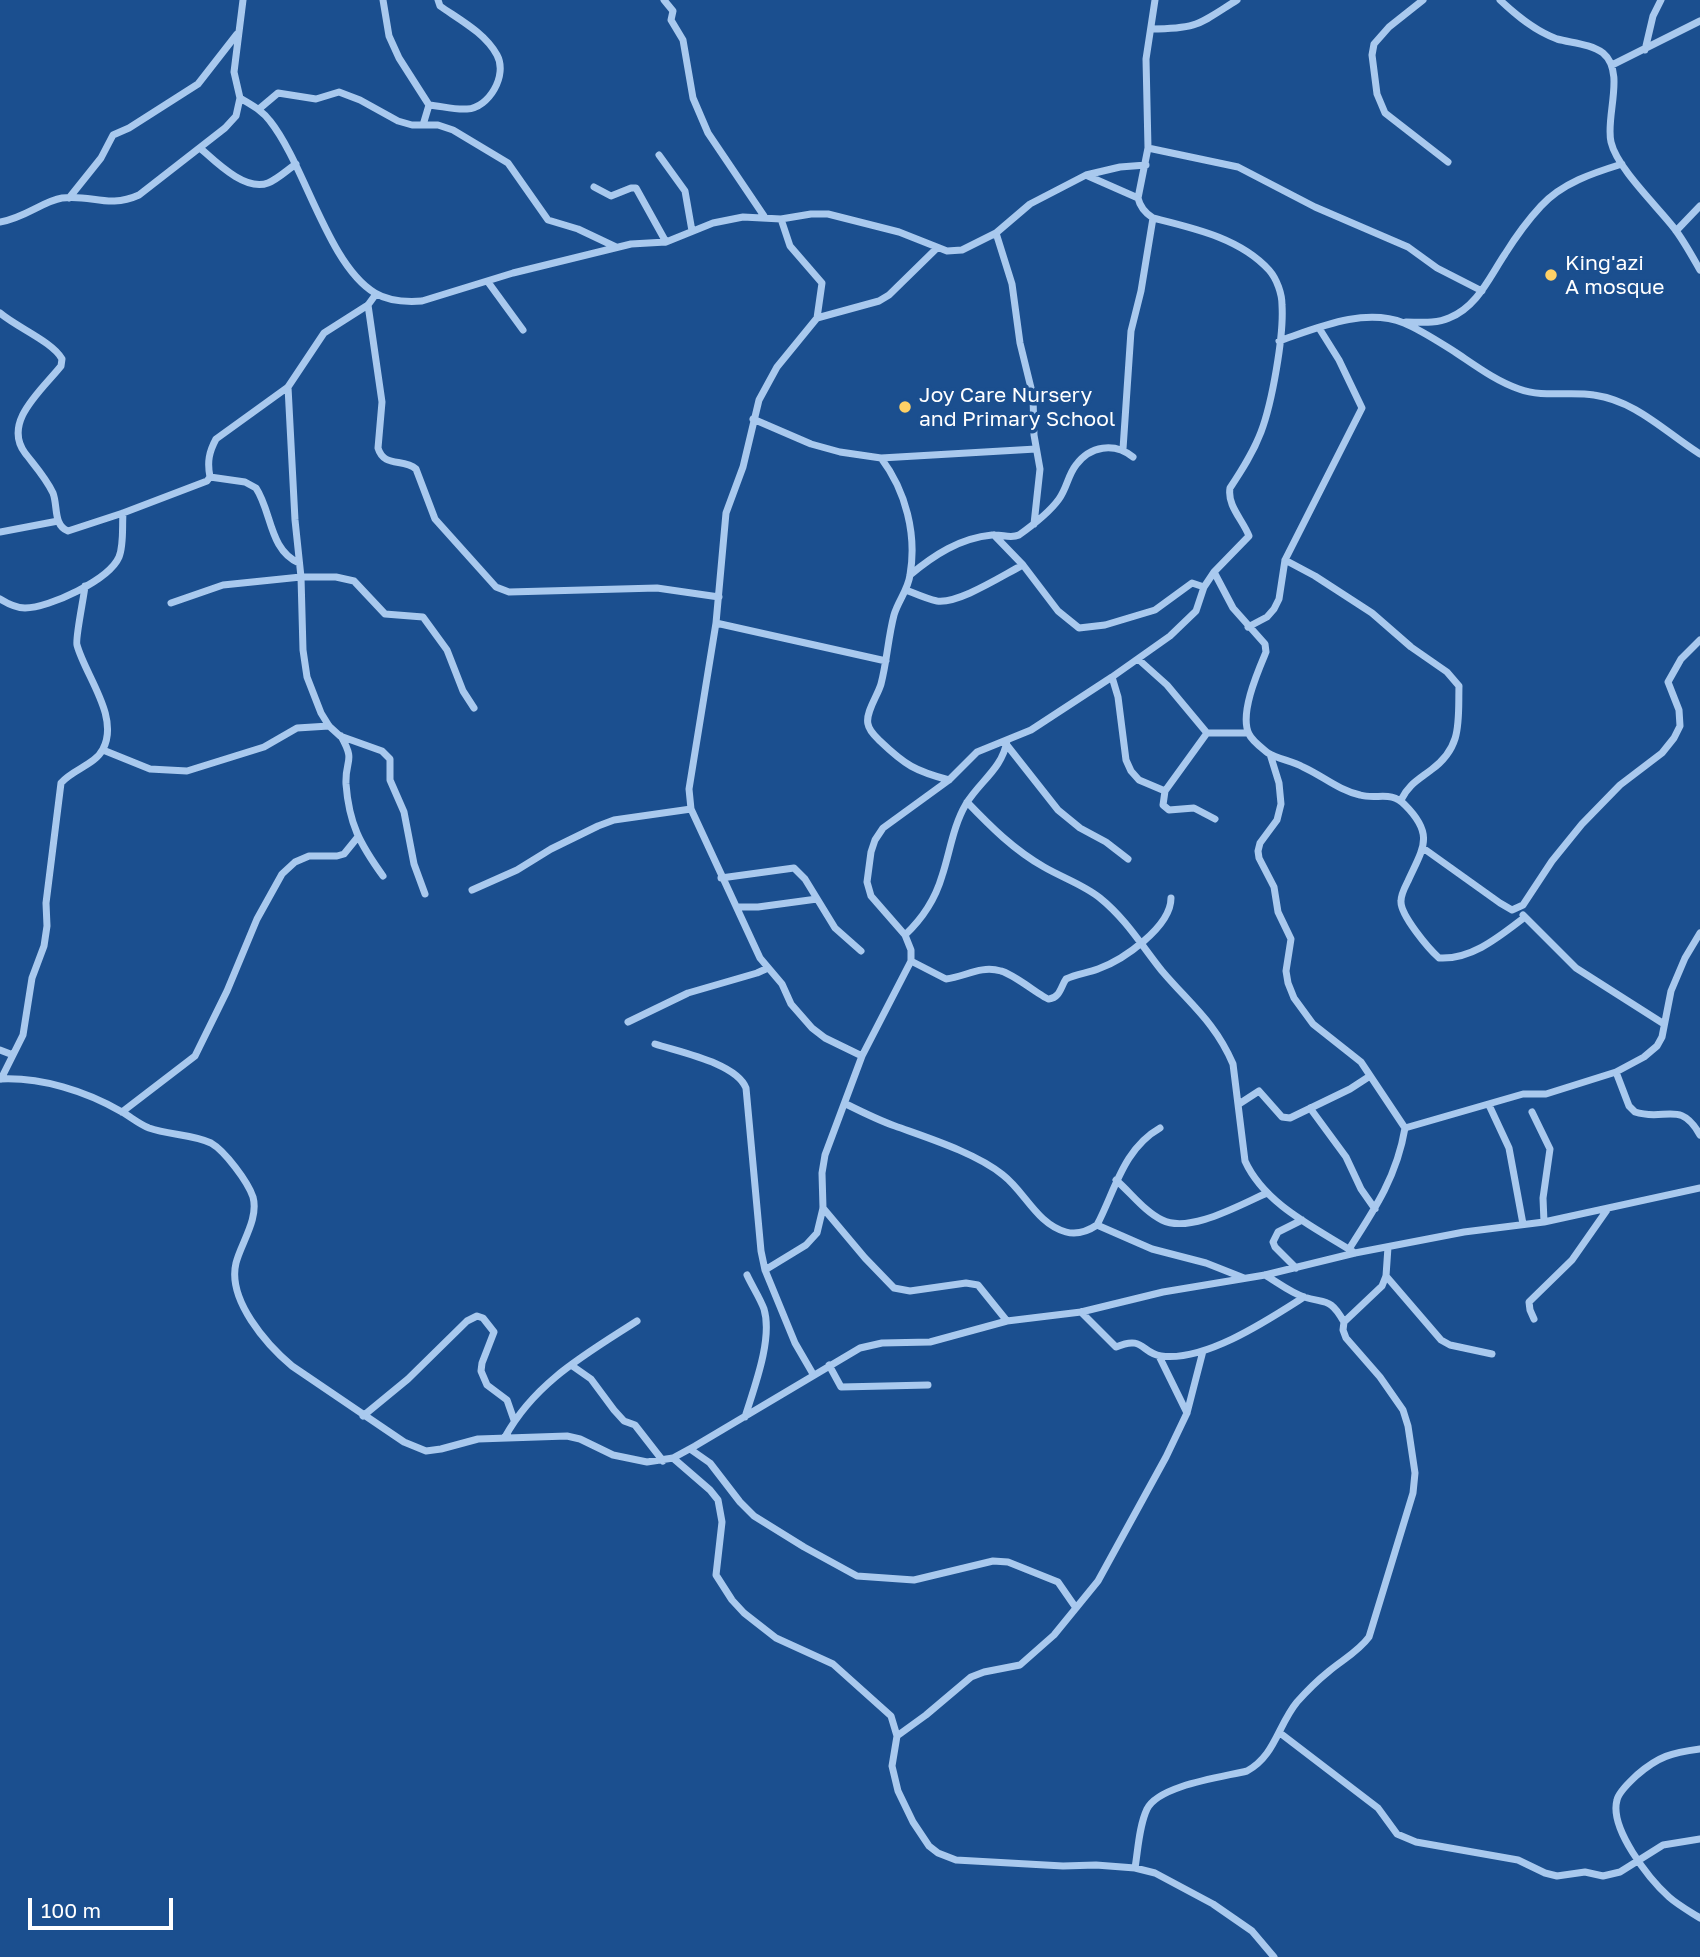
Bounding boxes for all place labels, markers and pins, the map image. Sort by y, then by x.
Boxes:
place label: King'azi A mosque [1565,250,1664,300]
marker: King'azi A mosque [1543,267,1559,283]
place label: Joy Care Nursery and Primary School [919,382,1116,432]
marker: Joy Care Nursery and Primary School [897,399,913,415]

